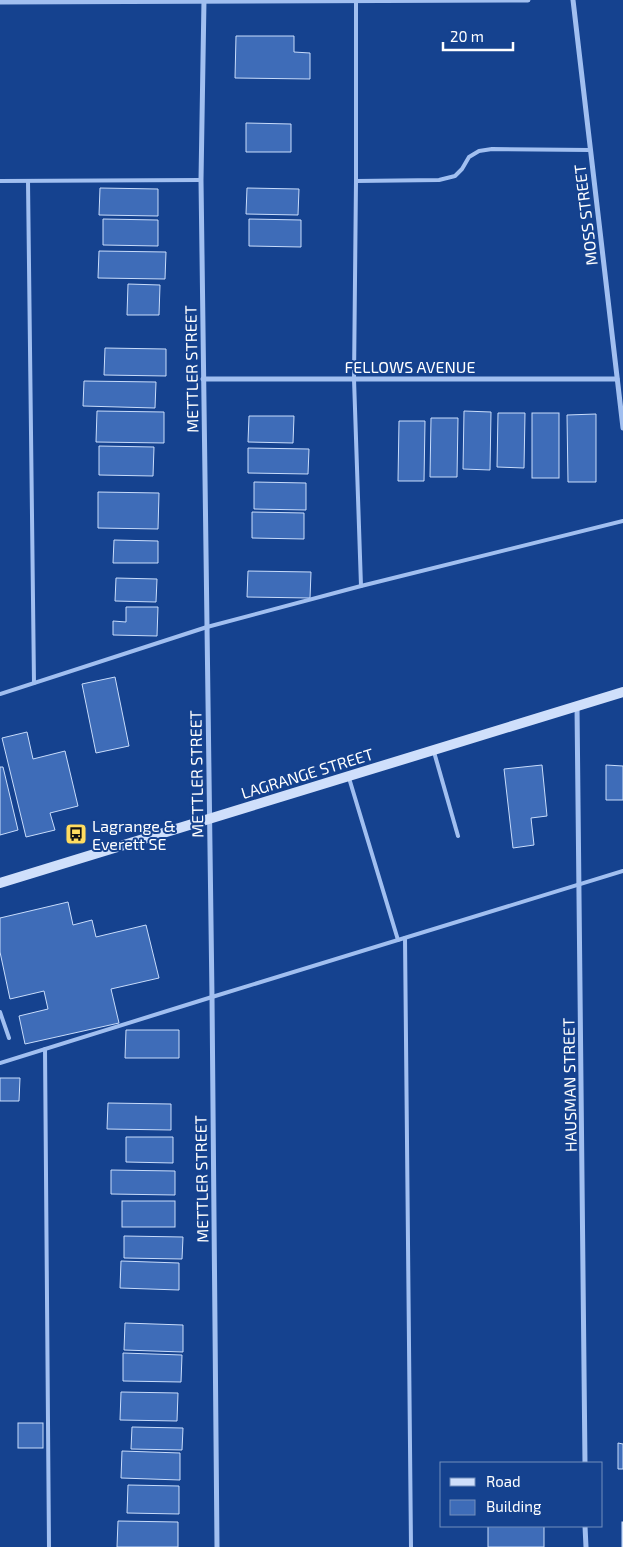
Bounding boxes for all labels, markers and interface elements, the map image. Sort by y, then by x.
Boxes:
scale bar [443,20,513,52]
text: 20 m [450,27,484,45]
street label: MOSS STREET [569,163,601,267]
street label: METTLER STREET [180,305,202,433]
street label: FELLOWS AVENUE [345,357,475,376]
street label: METTLER STREET [185,710,207,838]
street label: LAGRANGE STREET [239,744,375,802]
place label: Lagrange & Everett SE [92,816,176,853]
bus stop icon: Lagrange & Everett SE [64,822,88,846]
street label: HAUSMAN STREET [558,1018,580,1152]
street label: METTLER STREET [190,1115,212,1243]
legend [440,1462,603,1527]
text: Road [486,1472,521,1490]
text: Building [486,1497,542,1515]

